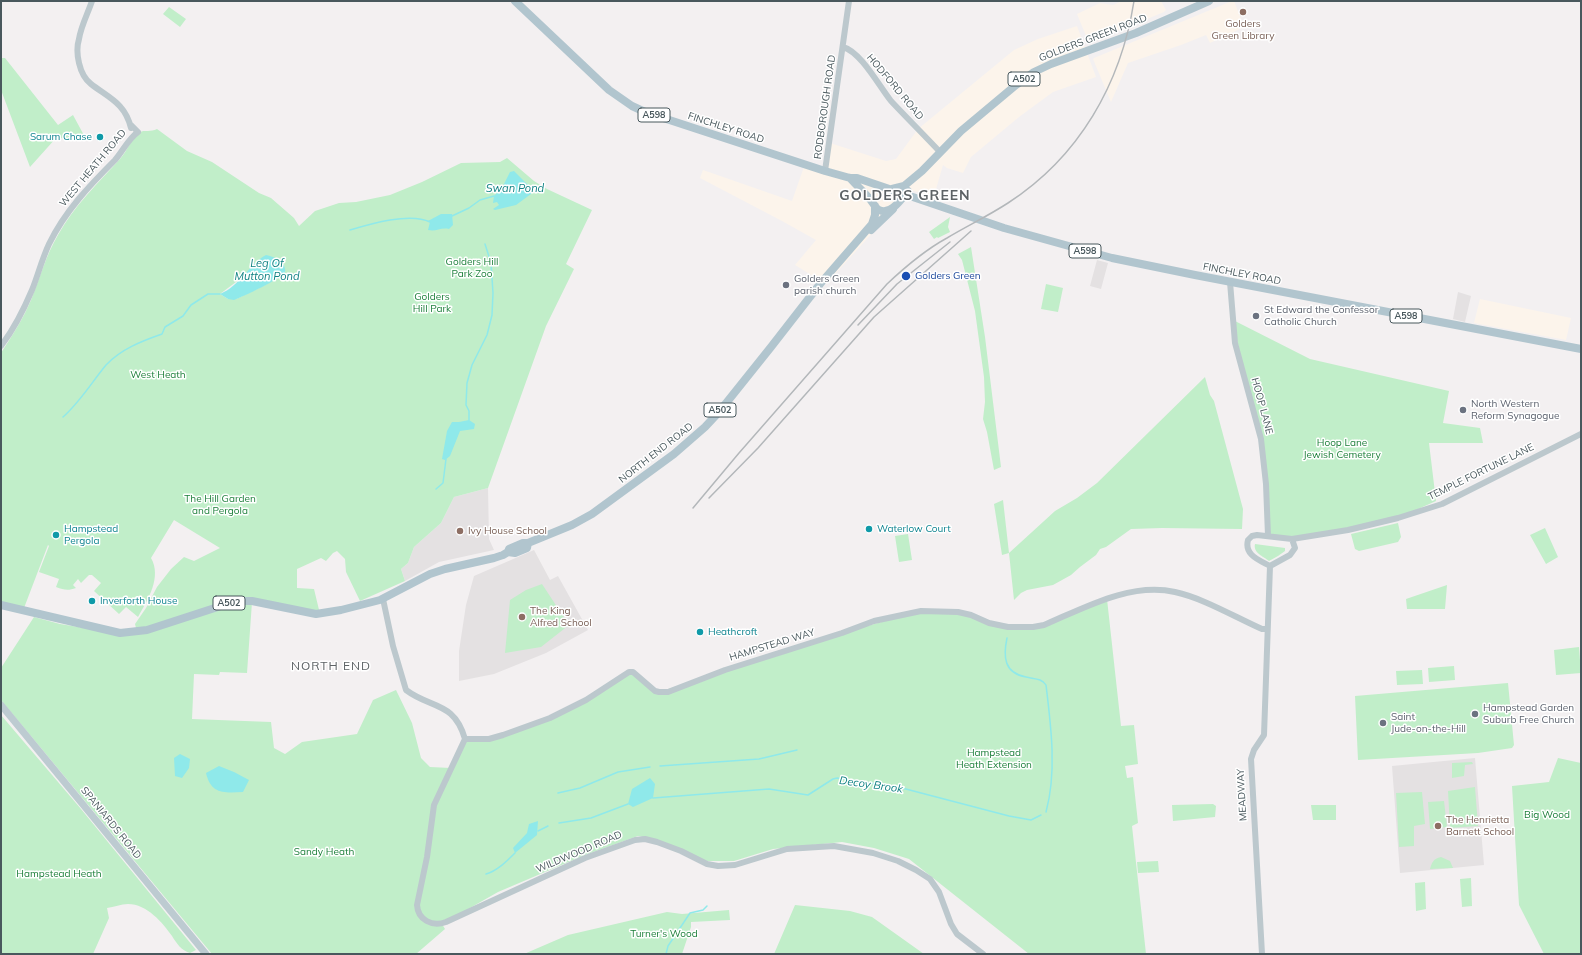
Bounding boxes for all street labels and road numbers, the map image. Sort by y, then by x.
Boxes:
street label: GOLDERS GREEN ROAD [1037,12,1149,64]
street label: HODFORD ROAD [864,52,926,122]
street label: RODBOROUGH ROAD [812,54,838,160]
road number: A502 [1008,72,1040,86]
road number: A598 [638,108,670,122]
street label: FINCHLEY ROAD [686,110,766,146]
street label: WEST HEATH ROAD [57,127,129,209]
road number: A598 [1069,244,1101,258]
street label: FINCHLEY ROAD [1202,261,1282,287]
road number: A598 [1390,309,1422,323]
street label: HOOP LANE [1249,376,1275,436]
road number: A502 [704,403,736,417]
street label: NORTH END ROAD [616,420,696,486]
street label: TEMPLE FORTUNE LANE [1426,441,1536,503]
road number: A502 [213,596,245,610]
street label: HAMPSTEAD WAY [728,626,816,664]
street label: MEADWAY [1235,769,1249,821]
street label: SPANIARDS ROAD [78,785,144,861]
street label: WILDWOOD ROAD [534,828,624,876]

